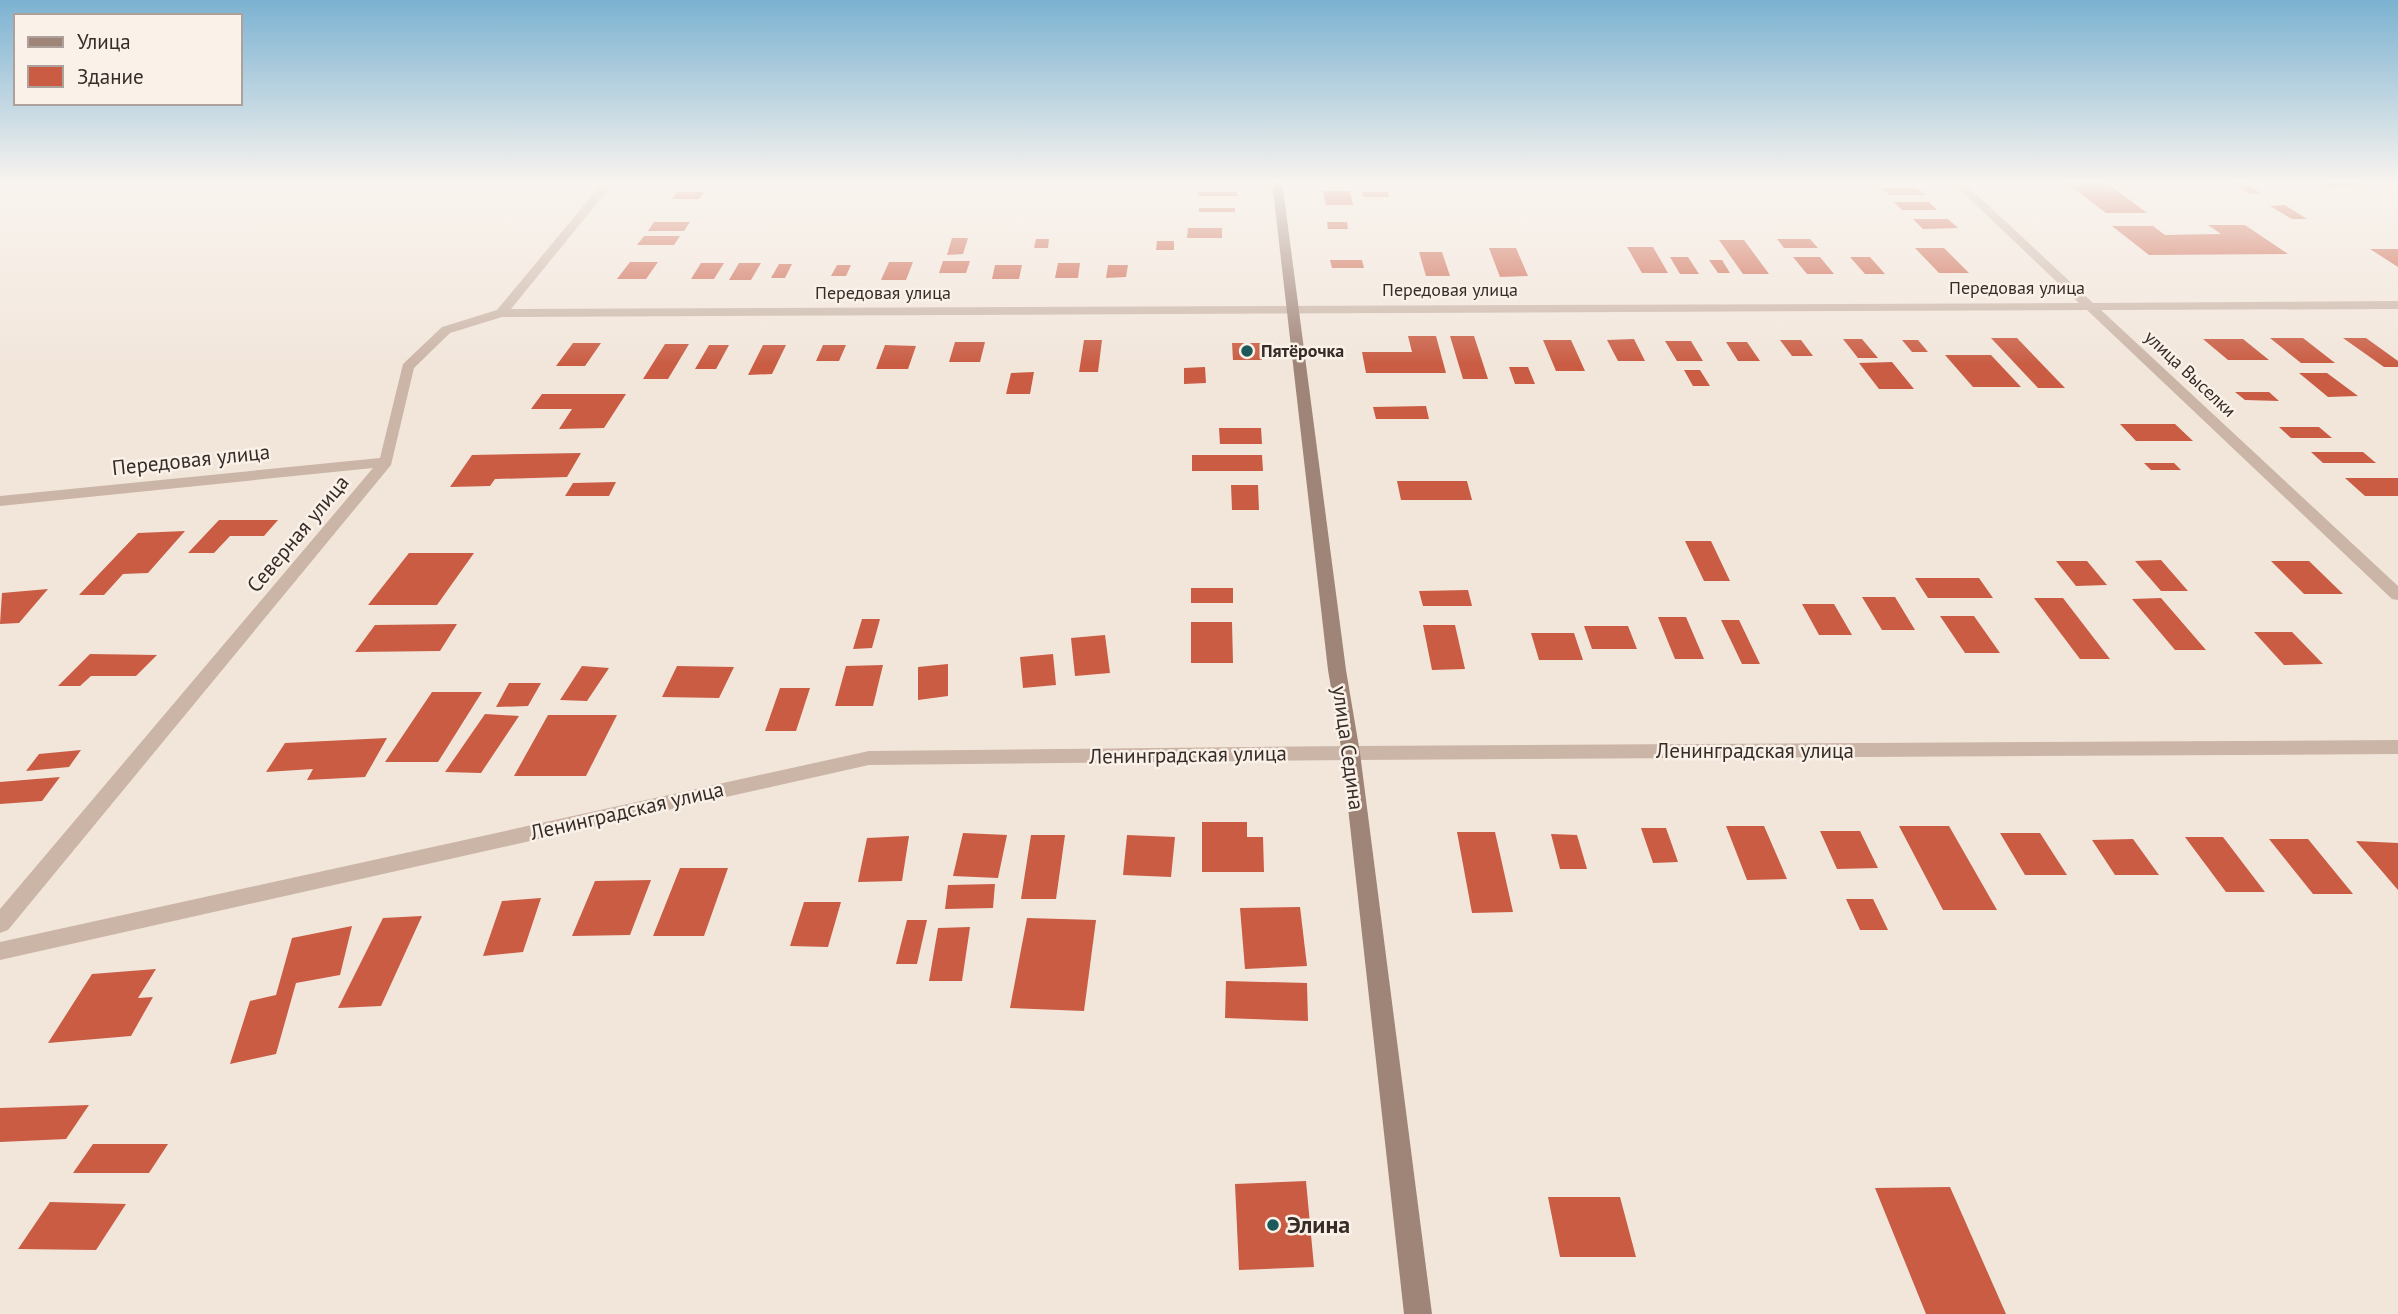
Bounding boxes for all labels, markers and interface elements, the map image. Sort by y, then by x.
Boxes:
legend [14,14,242,105]
text: Улица [77,28,131,55]
text: Здание [77,63,144,90]
street label: Передовая улица [1949,276,2085,299]
street label: Передовая улица [1382,278,1518,301]
street label: Передовая улица [815,281,951,304]
street label: улица Выселки [2140,325,2241,422]
place label: Пятёрочка [1261,339,1344,362]
marker: Пятёрочка [1239,343,1255,359]
street label: Передовая улица [111,438,271,481]
street label: Северная улица [241,469,355,598]
street label: улица Седина [1326,684,1371,812]
street label: Ленинградская улица [1655,737,1854,764]
street label: Ленинградская улица [1088,739,1287,770]
street label: Ленинградская улица [527,775,726,846]
place label: Элина [1287,1209,1350,1240]
marker: Элина [1265,1217,1281,1233]

